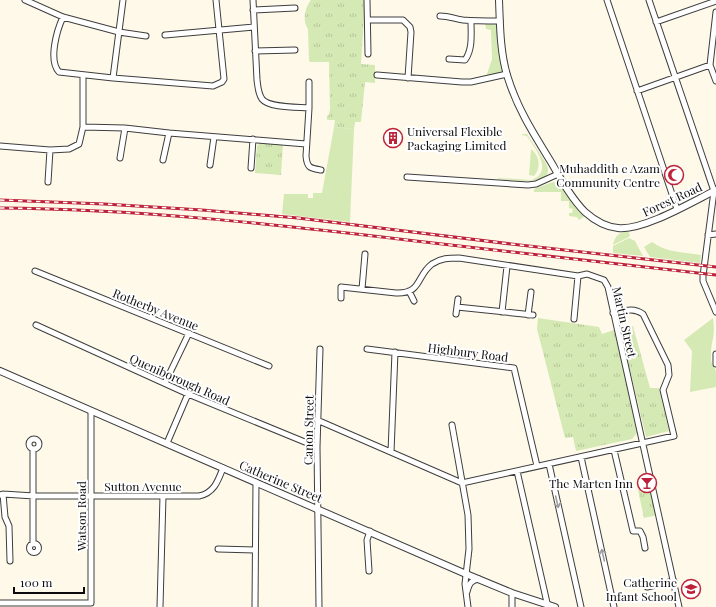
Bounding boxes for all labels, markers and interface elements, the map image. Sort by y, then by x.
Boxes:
place label: Universal Flexible Packaging Limited [407,123,506,153]
building icon: Universal Flexible Packaging Limited [382,127,404,149]
place label: Muhaddith e Azam Community Centre [556,160,660,190]
mosque icon: Muhaddith e Azam Community Centre [663,164,685,186]
street label: Forest Road [640,178,704,220]
street label: Rotherby Avenue [111,284,201,334]
street label: Martin Street [609,285,641,360]
street label: Highbury Road [427,339,509,365]
street label: Queniborough Road [127,350,233,408]
street label: Canon Street [299,394,317,465]
street label: Catherine Street [237,456,326,506]
bar icon: The Marten Inn [636,472,658,494]
place label: The Marten Inn [549,475,633,491]
street label: Sutton Avenue [104,478,182,494]
street label: Watson Road [73,481,89,552]
one-way arrow [554,495,562,508]
one-way arrow [598,549,606,562]
scale bar [14,569,84,595]
text: 100 m [20,574,53,590]
place label: Catherine Infant School [606,574,678,604]
school or university icon: Catherine Infant School [680,578,702,600]

